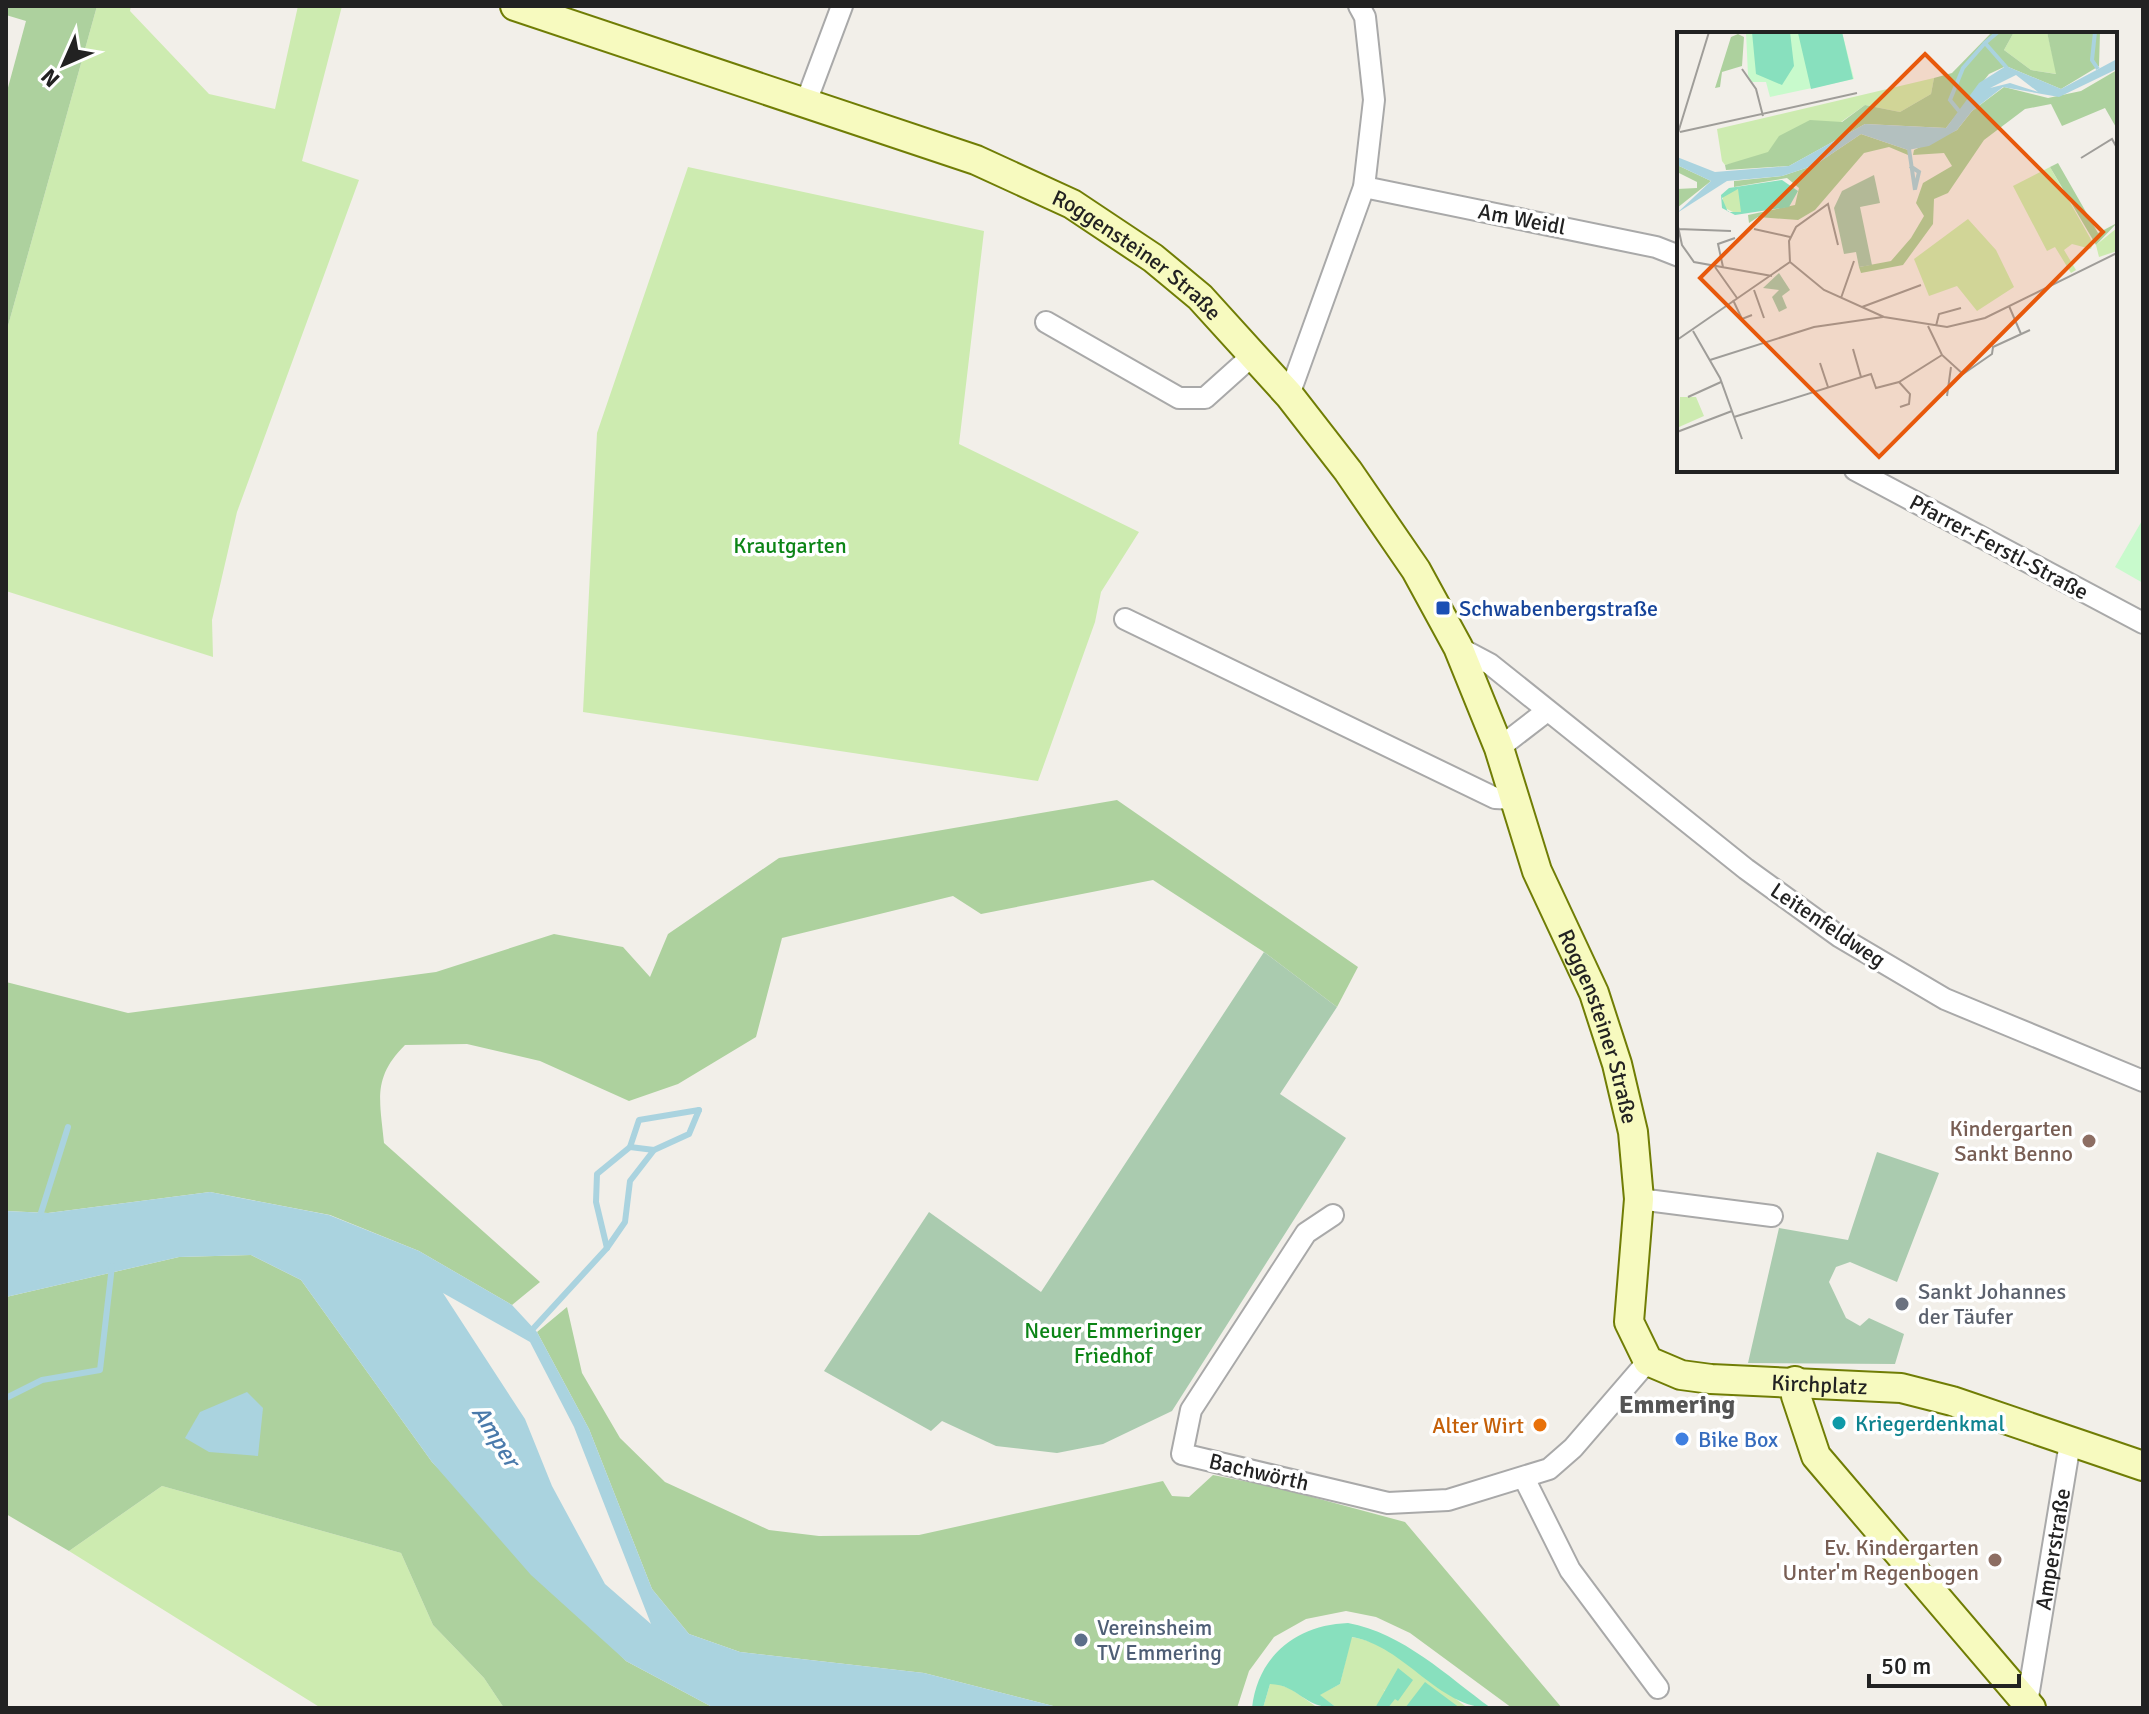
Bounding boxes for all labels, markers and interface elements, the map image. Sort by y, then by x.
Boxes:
north arrow [24,24,104,104]
inset map [1677,32,2117,472]
text: N [35,63,65,93]
street label: Roggensteiner Straße [1048,183,1228,325]
street label: Am Weidl [1476,197,1568,241]
street label: Pfarrer-Ferstl-Straße [1905,488,2093,606]
park label: Krautgarten [733,532,847,559]
place label: Schwabenbergstraße [1459,595,1658,622]
marker: Schwabenbergstraße [1434,599,1452,617]
street label: Leitenfeldweg [1765,877,1891,973]
street label: Roggensteiner Straße [1552,925,1644,1126]
place label: Kindergarten Sankt Benno [1950,1115,2073,1167]
marker: Kindergarten Sankt Benno [2080,1132,2098,1150]
place label: Sankt Johannes der Täufer [1918,1278,2066,1330]
marker: Sankt Johannes der Täufer [1893,1295,1911,1313]
park label: Neuer Emmeringer Friedhof [1024,1317,1202,1369]
street label: Kirchplatz [1771,1368,1868,1400]
district label: Emmering [1619,1389,1735,1421]
water label: Amper [465,1399,528,1475]
place label: Kriegerdenkmal [1855,1410,2005,1437]
place label: Alter Wirt [1432,1412,1524,1439]
marker: Kriegerdenkmal [1830,1414,1848,1432]
marker: Alter Wirt [1531,1416,1549,1434]
place label: Bike Box [1698,1426,1778,1453]
marker: Bike Box [1673,1430,1691,1448]
street label: Bachwörth [1206,1447,1312,1497]
street label: Amperstraße [2029,1486,2076,1612]
place label: Ev. Kindergarten Unter'm Regenbogen [1783,1534,1979,1586]
marker: Ev. Kindergarten Unter'm Regenbogen [1986,1551,2004,1569]
place label: Vereinsheim TV Emmering [1097,1614,1222,1666]
marker: Vereinsheim TV Emmering [1072,1631,1090,1649]
scale bar [1869,1638,2019,1688]
text: 50 m [1881,1651,1931,1681]

